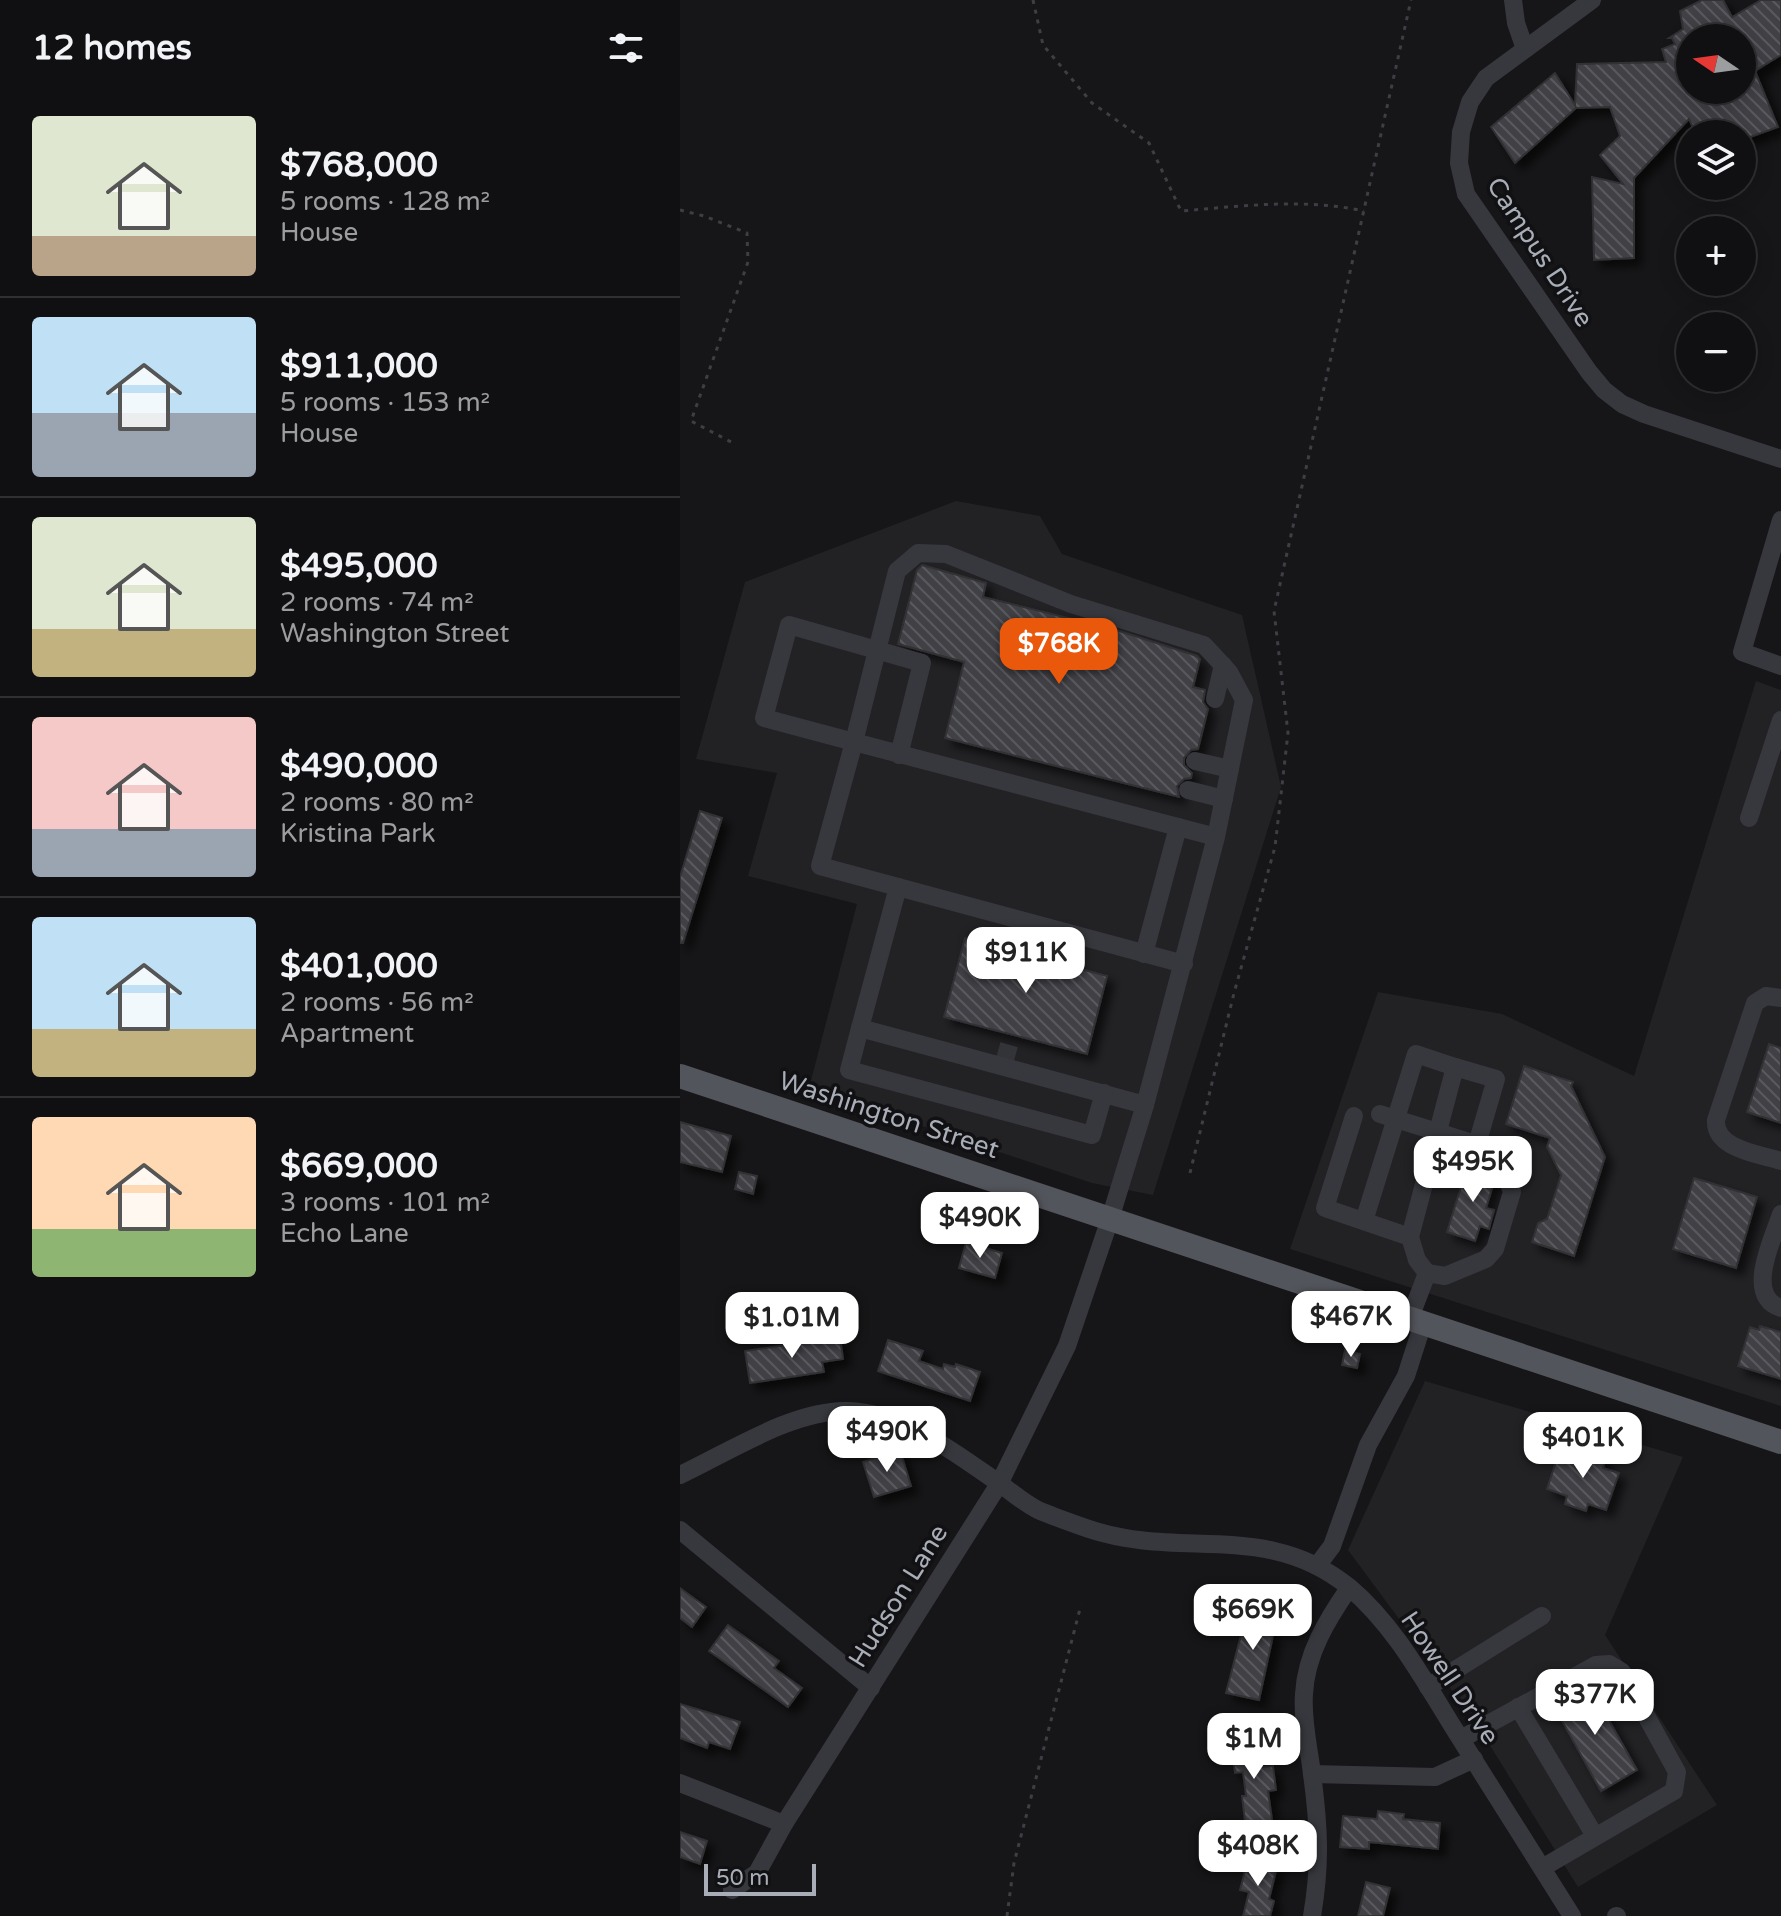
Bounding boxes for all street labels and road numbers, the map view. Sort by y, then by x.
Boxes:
street label: Campus Drive [1480,171,1600,333]
street label: Washington Street [775,1065,1003,1165]
street label: Hudson Lane [842,1519,954,1673]
street label: Howell Drive [1394,1606,1506,1750]

